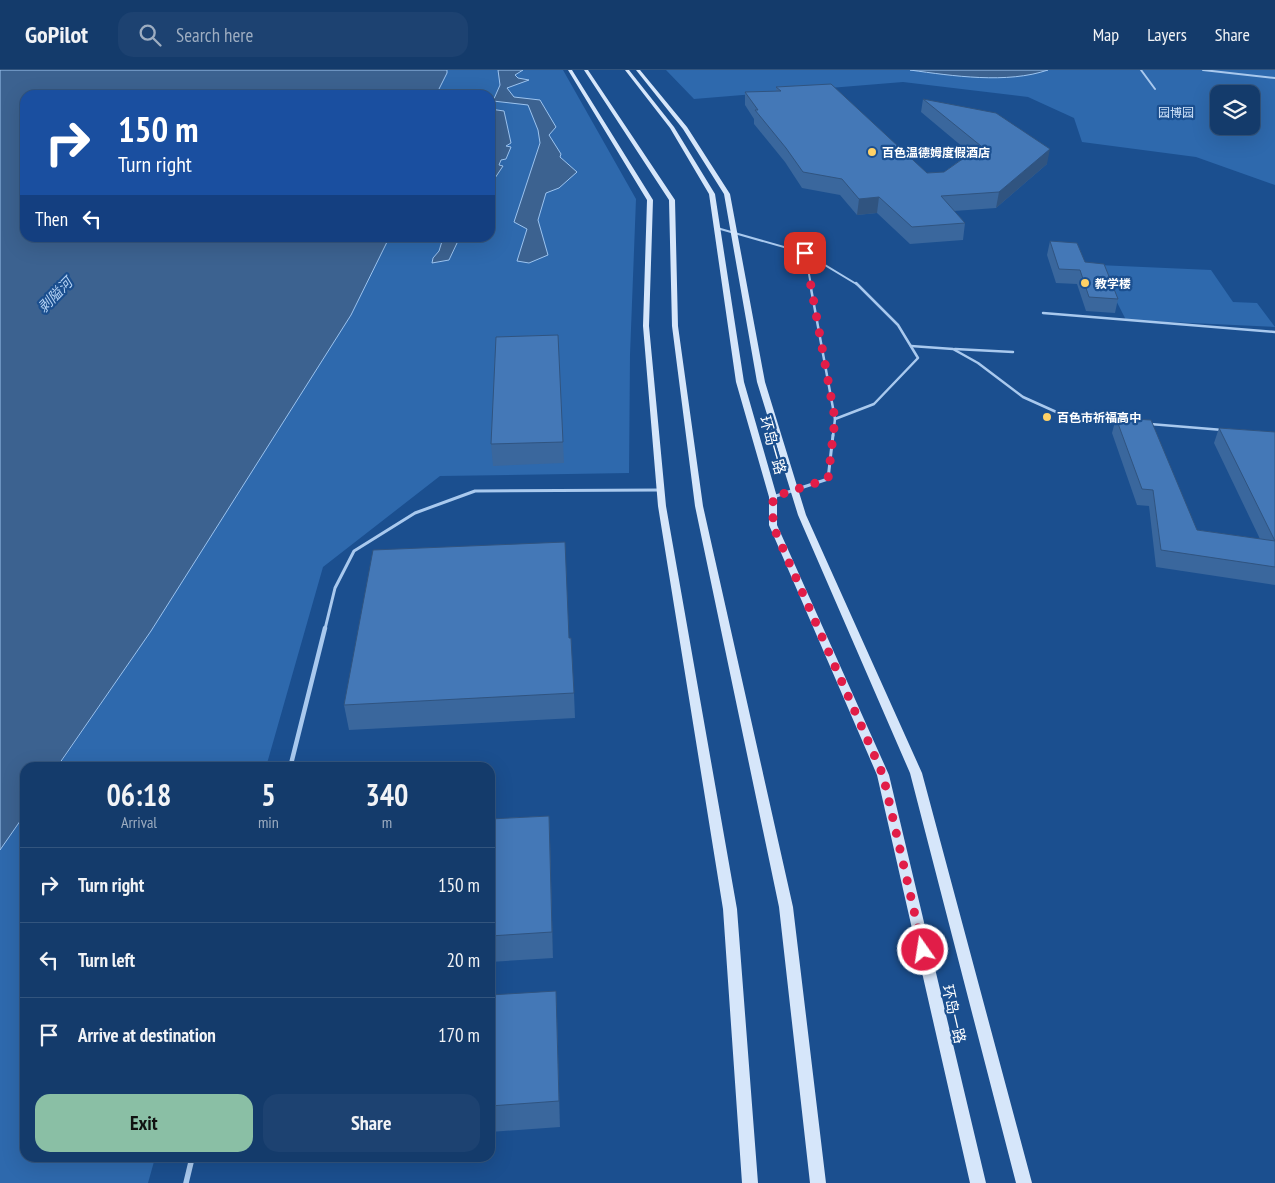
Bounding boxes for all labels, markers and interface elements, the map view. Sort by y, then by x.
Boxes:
search box [118,12,468,57]
text: GoPilot [25,19,88,50]
icon: search [136,21,164,49]
text: Search here [176,23,253,47]
text: Map [1093,23,1119,46]
text: Layers [1147,23,1187,46]
text: Share [1215,23,1250,46]
map controls [1210,85,1260,135]
button: layers [1210,85,1260,135]
park label: 园博园 [1158,105,1194,120]
text: 150 m [118,106,199,152]
icon: right [35,110,100,175]
place label: 百色温德姆度假酒店 [882,145,990,160]
marker: 百色温德姆度假酒店 [866,146,878,158]
text: Turn right [118,150,192,178]
icon: left [78,205,106,233]
text: Then [35,207,68,231]
pin [784,232,826,274]
icon: arrive [791,239,819,267]
water label: 剥隘河 [34,271,78,316]
place label: 教学楼 [1095,276,1131,291]
marker: 教学楼 [1079,277,1091,289]
place label: 百色市祈福高中 [1057,410,1141,425]
marker: 百色市祈福高中 [1041,411,1053,423]
street label: 环岛一路 [756,414,790,476]
text: 06:18 [107,775,171,814]
text: 5 [261,775,276,814]
text: 340 [365,775,408,814]
text: Arrival [121,812,157,832]
text: min [258,812,279,832]
text: m [382,812,392,832]
icon: right [35,871,63,899]
text: Turn right [78,873,144,897]
text: 150 m [438,873,480,897]
position arrow [896,923,948,975]
icon: left [35,946,63,974]
text: Turn left [78,948,135,972]
text: 20 m [447,948,480,972]
street label: 环岛一路 [938,983,970,1045]
icon: arrive [35,1021,63,1049]
text: Arrive at destination [78,1023,216,1047]
text: 170 m [438,1023,480,1047]
button: Exit [35,1094,253,1152]
button: Share [263,1094,480,1152]

